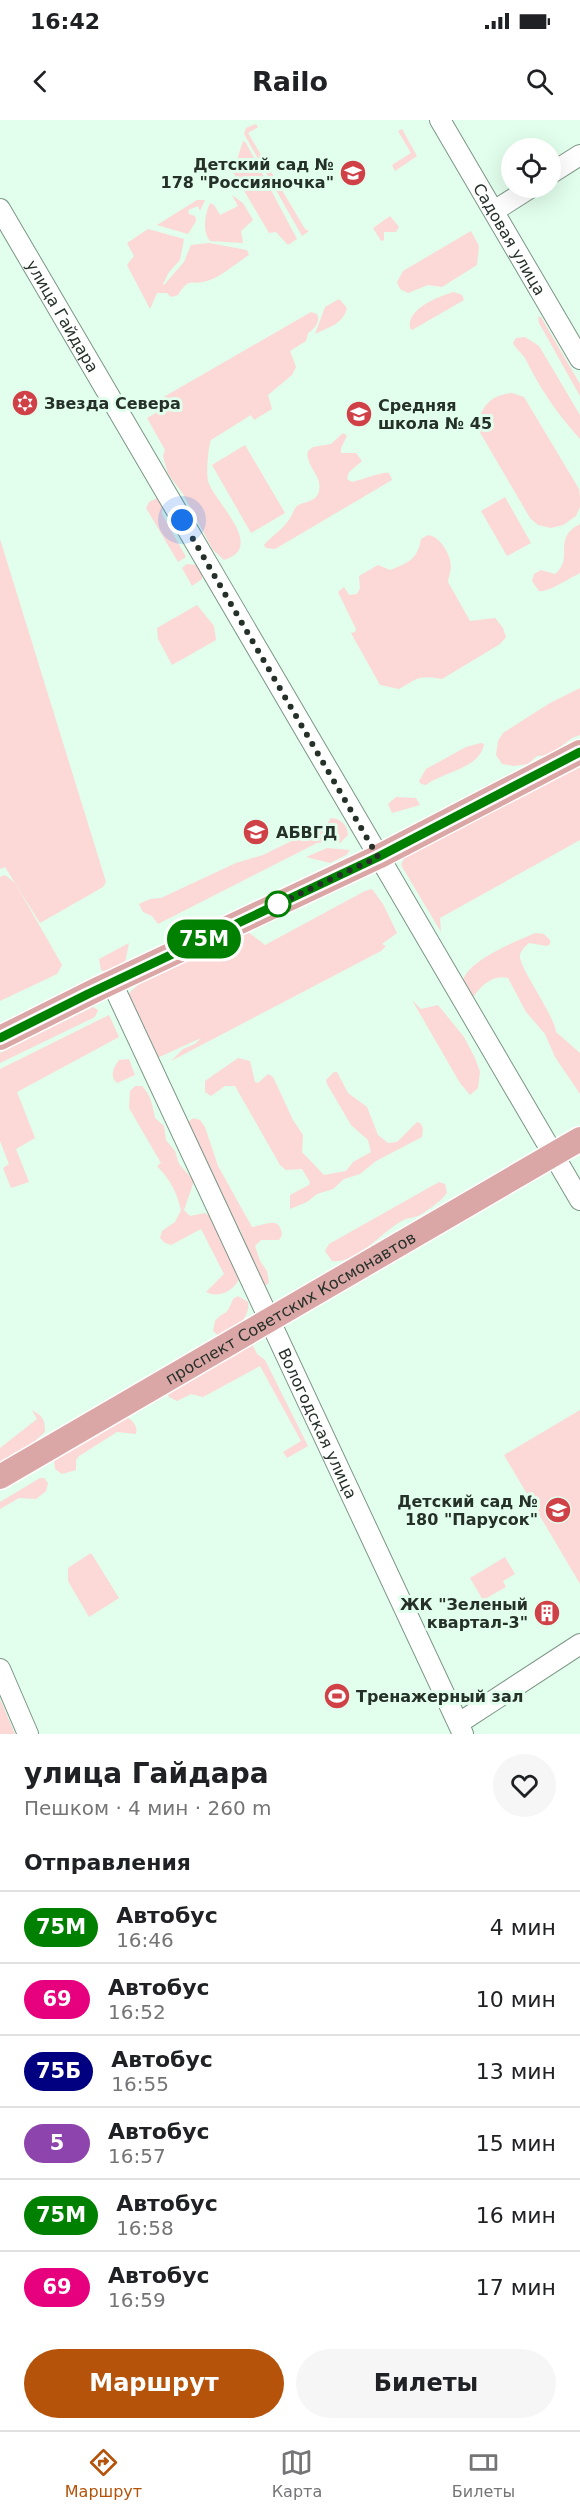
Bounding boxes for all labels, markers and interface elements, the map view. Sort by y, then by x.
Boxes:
text: 16:42 [30,9,100,34]
icon: back [24,65,57,98]
icon: search [523,65,556,98]
text: Railo [252,66,328,97]
map controls [501,138,561,198]
button: locate [501,138,561,198]
place label: Детский сад № 178 "Россияночка" [161,155,334,192]
school or university icon: Детский сад № 178 "Россияночка" [338,158,368,188]
street label: Садовая улица [470,180,550,299]
street label: улица Гайдара [22,257,103,376]
synagogue icon: Звезда Севера [10,388,40,418]
place label: Звезда Севера [44,394,181,413]
place label: Средняя школа № 45 [378,396,492,433]
school or university icon: Средняя школа № 45 [344,399,374,429]
your location [167,505,197,535]
school or university icon: АБВГД [241,817,271,847]
place label: АБВГД [276,823,337,842]
unlabelled marker [265,891,291,917]
line badge: 75М [170,920,238,958]
text: 75М [179,927,229,951]
street label: проспект Советских Космонавтов [162,1227,419,1388]
street label: Вологодская улица [274,1345,361,1502]
place label: Детский сад № 180 "Парусок" [397,1492,538,1529]
school or university icon: Детский сад № 180 "Парусок" [543,1495,573,1525]
place label: ЖК "Зеленый квартал-3" [400,1595,528,1632]
building icon: ЖК "Зеленый квартал-3" [532,1598,562,1628]
sports icon: Тренажерный зал [322,1681,352,1711]
place label: Тренажерный зал [356,1687,523,1706]
button: heart [493,1754,556,1817]
text: улица Гайдара [24,1757,269,1790]
text: Пешком · 4 мин · 260 m [24,1796,271,1820]
text: Отправления [24,1850,191,1875]
text: Автобус [116,1903,218,1928]
text: 75М [36,1915,86,1939]
text: 4 мин [490,1915,556,1940]
text: 16:46 [116,1928,174,1952]
text: Автобус [108,1975,210,2000]
text: 69 [42,1987,72,2011]
text: 10 мин [476,1987,556,2012]
text: 16:52 [108,2000,166,2024]
text: Автобус [111,2047,213,2072]
text: 75Б [36,2059,81,2083]
text: 13 мин [476,2059,556,2084]
text: 16:55 [111,2072,169,2096]
text: Автобус [108,2119,210,2144]
text: 5 [50,2131,64,2155]
text: 15 мин [476,2131,556,2156]
text: 16:57 [108,2144,166,2168]
text: Автобус [116,2191,218,2216]
text: 75М [36,2203,86,2227]
text: 16 мин [476,2203,556,2228]
text: 16:58 [116,2216,174,2240]
text: Автобус [108,2263,210,2288]
text: 69 [42,2275,72,2299]
text: 17 мин [476,2275,556,2300]
text: 16:59 [108,2288,166,2312]
button: Маршрут [24,2349,284,2418]
button: Билеты [296,2349,556,2418]
tab: Маршрут [65,2446,142,2501]
tab: Карта [272,2446,322,2501]
tab: Билеты [452,2446,515,2501]

